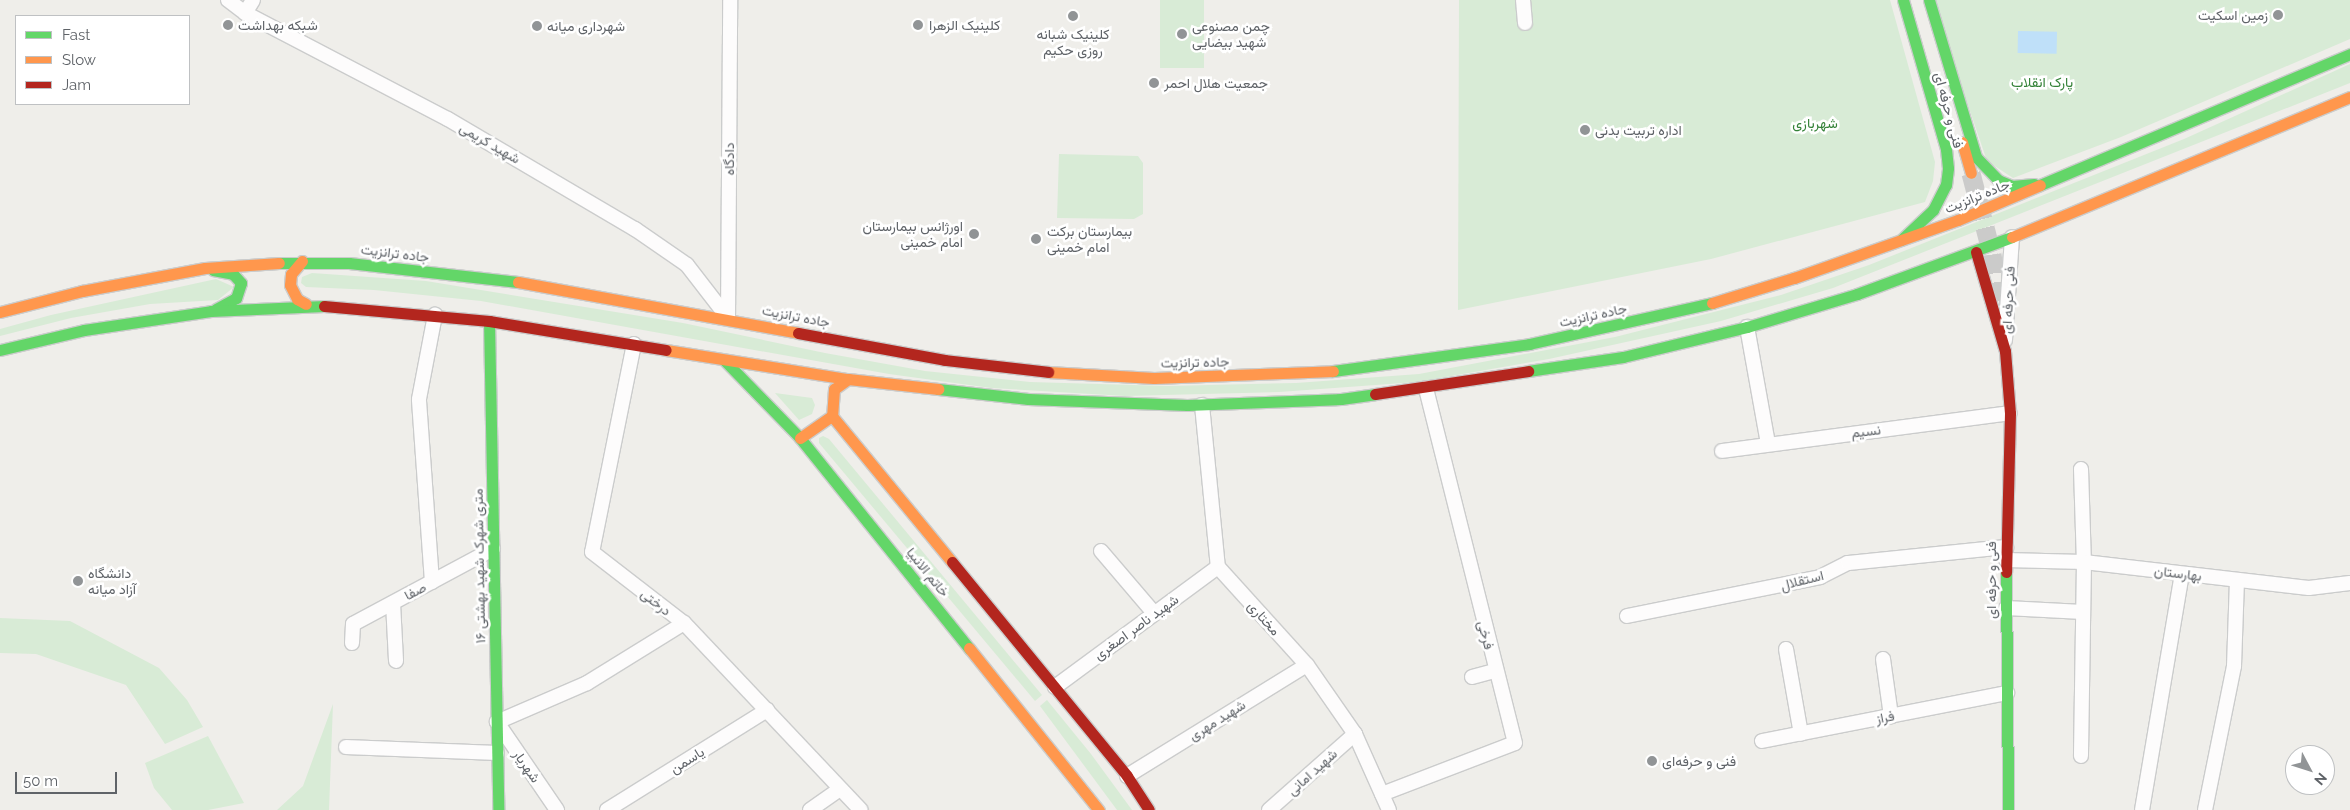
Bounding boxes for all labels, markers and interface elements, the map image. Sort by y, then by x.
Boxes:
place label: زمین اسکیت [2198,7,2268,23]
marker: کلینیک شبانه روزی حکیم [1066,9,1080,23]
marker: زمین اسکیت [2272,9,2284,21]
legend [15,15,190,105]
place label: شبکه بهداشت [238,17,318,33]
place label: کلینیک الزهرا [929,17,1000,33]
place label: شهرداری میانه [547,18,625,34]
marker: کلینیک الزهرا [911,18,925,32]
place label: چمن مصنوعی شهید بیضایی [1192,18,1270,50]
marker: شبکه بهداشت [222,19,234,31]
marker: شهرداری میانه [531,20,543,32]
text: Fast [62,26,90,44]
place label: کلینیک شبانه روزی حکیم [1036,26,1110,58]
marker: چمن مصنوعی شهید بیضایی [1176,28,1188,40]
text: Slow [62,51,96,69]
street label: فنی و حرفه ای [1931,70,1967,150]
park label: پارک انقلاب [2011,74,2073,90]
place label: جمعیت هلال احمر [1164,75,1268,91]
text: Jam [62,76,91,94]
marker: جمعیت هلال احمر [1148,77,1160,89]
park label: شهربازی [1792,115,1838,131]
street label: شهید کریمی [457,119,523,167]
place label: اداره تربیت بدنی [1595,122,1682,138]
marker: اداره تربیت بدنی [1579,124,1591,136]
street label: دادگاه [721,143,737,175]
street label: جاده ترانزیت [1942,175,2012,217]
place label: اورژانس بیمارستان امام خمینی [863,218,963,250]
place label: بیمارستان برکت امام خمینی [1047,223,1132,256]
marker: اورژانس بیمارستان امام خمینی [967,227,981,241]
marker: بیمارستان برکت امام خمینی [1029,232,1043,246]
street label: جاده ترانزیت [360,240,430,266]
street label: فنی حرفه ای [1998,266,2018,334]
street label: جاده ترانزیت [1558,300,1628,330]
street label: جاده ترانزیت [761,301,831,331]
street label: جاده ترانزیت [1161,353,1229,371]
street label: نسيم [1850,421,1882,441]
street label: ۱۶ متری شهرک شهيد بهشتی [469,488,489,644]
street label: فنی و حرفه ای [1983,541,1999,619]
street label: خاتم الانبیا [903,544,953,600]
street label: بهارستان [2153,562,2203,584]
place label: دانشگاه آزاد میانه [88,565,136,598]
street label: استقلال [1779,567,1825,593]
marker: دانشگاه آزاد میانه [72,575,84,587]
street label: صفا [401,578,429,604]
street label: درختی [637,585,675,619]
street label: شهید ناصر اصغری [1090,591,1182,663]
street label: مختاری [1244,597,1284,639]
street label: فرخی [1474,619,1498,651]
street label: شهید مهری [1185,696,1249,744]
street label: فراز [1874,707,1896,727]
street label: یاسمن [667,743,707,777]
street label: شهید امانی [1284,745,1340,799]
north arrow [2285,745,2335,795]
street label: شهریار [510,746,544,786]
place label: فنی و حرفه‌ای [1662,753,1736,769]
marker: فنی و حرفه‌ای [1646,755,1658,767]
scale bar [18,762,120,794]
text: N [2311,770,2330,788]
text: 50 m [23,772,58,790]

